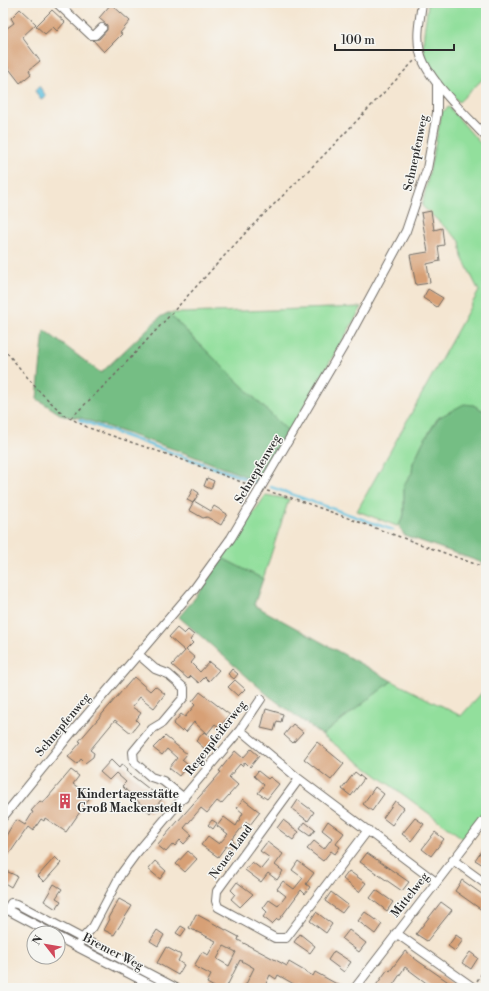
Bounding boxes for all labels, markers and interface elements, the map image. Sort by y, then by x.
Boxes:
scale bar [335,26,454,52]
text: 100 m [341,33,375,48]
street label: Schnepfenweg [401,113,432,193]
street label: Schnepfenweg [232,431,285,506]
street label: Schnepfenweg [32,690,94,760]
street label: Regenpfeiferweg [182,697,250,778]
place label: Kindertagesstätte Groß Mackenstedt [77,787,183,816]
building icon: Kindertagesstätte Groß Mackenstedt [56,792,74,810]
street label: Neues Land [206,822,256,882]
street label: Mittelweg [388,869,433,920]
north arrow [26,925,66,965]
street label: Bremer Weg [79,930,147,974]
text: N [30,933,47,948]

